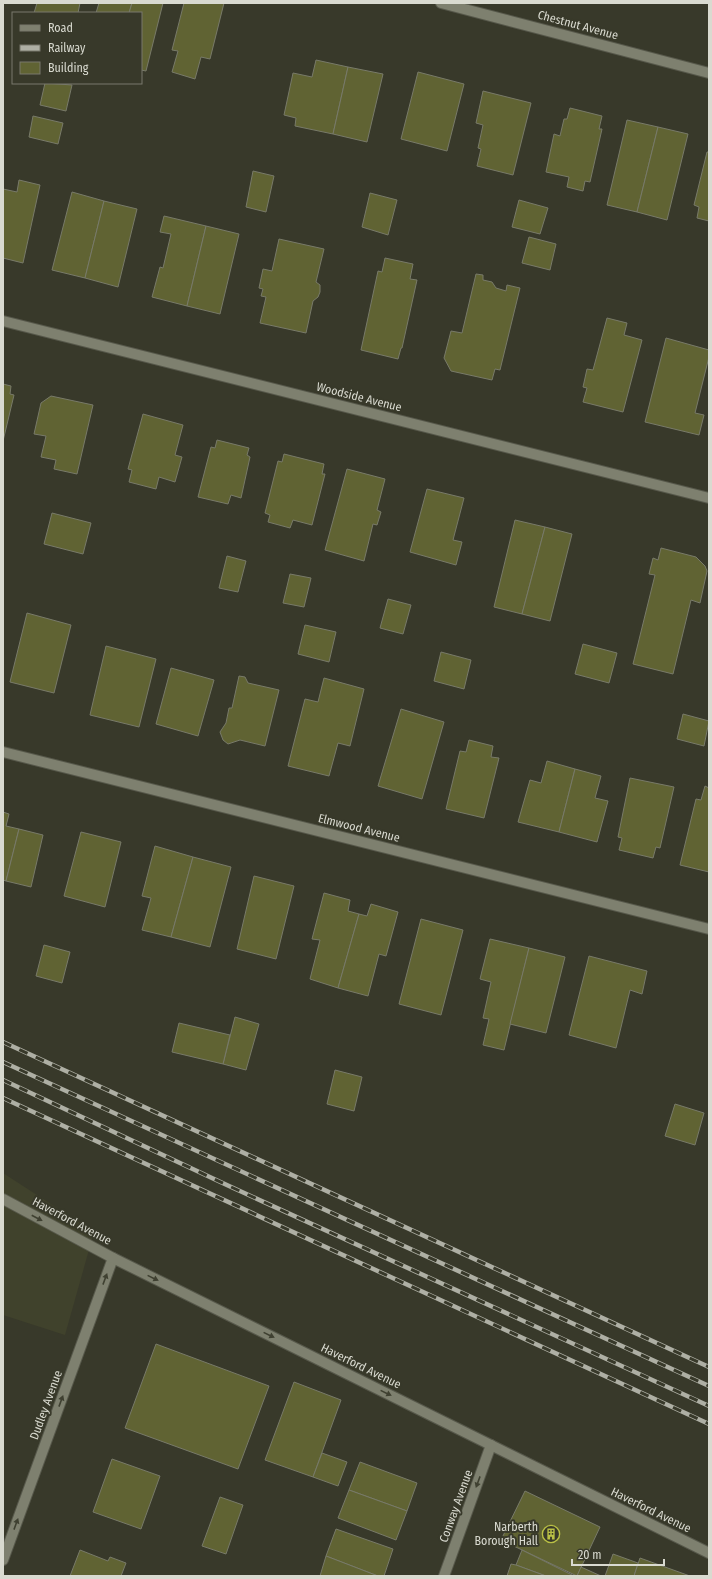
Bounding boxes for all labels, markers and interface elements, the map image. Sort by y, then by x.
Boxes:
street label: Chestnut Avenue [536,8,620,42]
legend [12,12,142,84]
text: Road [48,21,73,35]
text: Railway [48,41,86,55]
text: Building [48,61,89,75]
street label: Woodside Avenue [315,380,403,414]
street label: Elmwood Avenue [317,811,401,845]
street label: Haverford Avenue [30,1194,114,1248]
one-way arrow [32,1214,43,1221]
one-way arrow [103,1273,109,1285]
one-way arrow [147,1274,159,1281]
one-way arrow [264,1332,275,1338]
street label: Haverford Avenue [319,1341,403,1391]
street label: Dudley Avenue [27,1368,65,1442]
one-way arrow [380,1390,391,1396]
one-way arrow [58,1395,64,1407]
street label: Conway Avenue [436,1468,476,1544]
one-way arrow [475,1476,481,1488]
street label: Haverford Avenue [609,1485,693,1535]
one-way arrow [14,1517,20,1529]
place label: Narberth Borough Hall [475,1520,538,1548]
building icon: Narberth Borough Hall [541,1524,561,1544]
scale bar [572,1541,664,1567]
text: 20 m [578,1548,602,1562]

